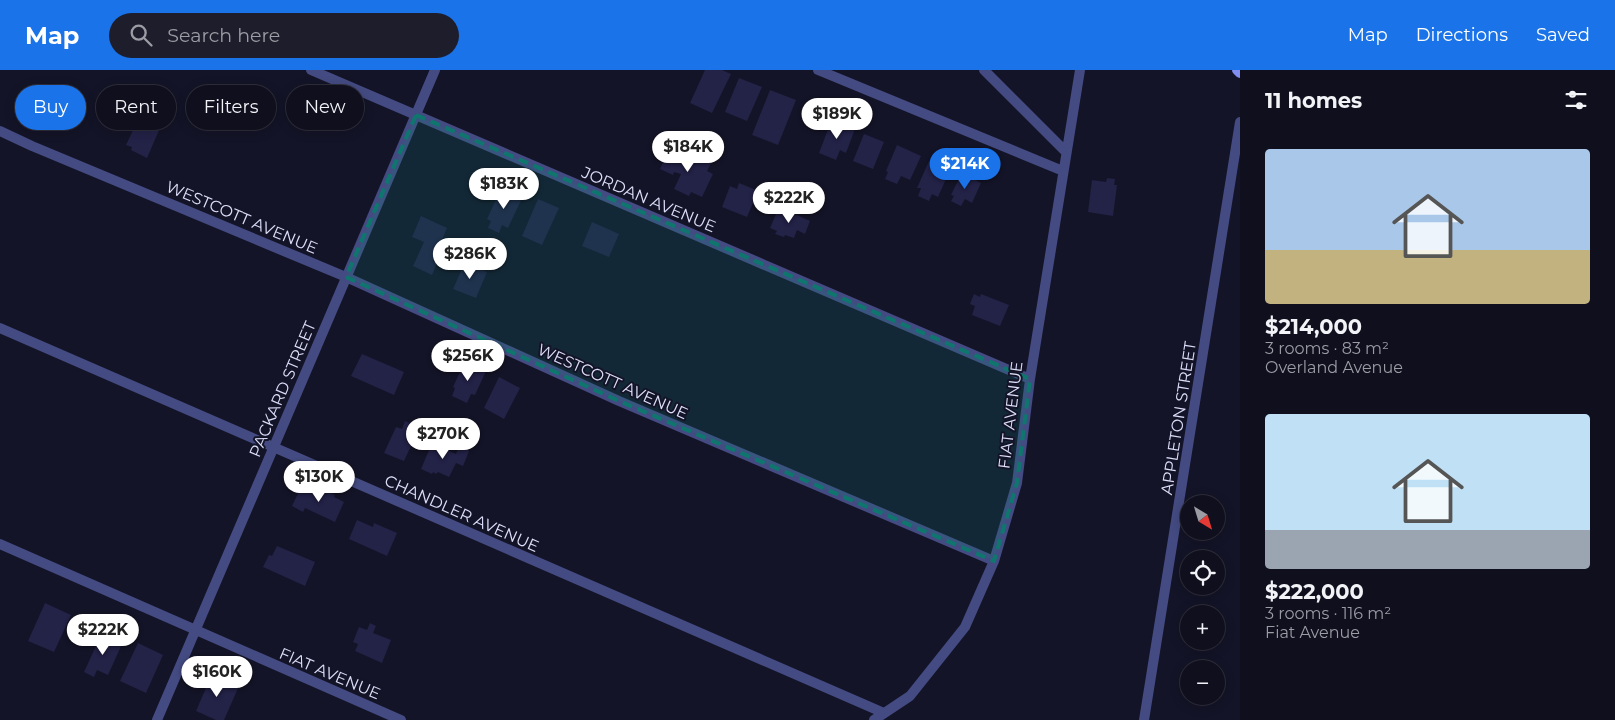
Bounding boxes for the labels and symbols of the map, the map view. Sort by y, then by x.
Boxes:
pin: $189K [802,98,872,140]
pin: $184K [653,131,723,173]
pin: $214K [930,148,1000,190]
street label: JORDAN AVENUE [578,162,719,236]
pin: $183K [469,168,539,210]
street label: WESTCOTT AVENUE [163,177,320,258]
pin: $222K [754,182,824,224]
pin: $286K [435,238,505,280]
street label: PACKARD STREET [245,318,320,460]
street label: APPLETON STREET [1157,339,1200,496]
pin: $256K [433,340,503,382]
street label: WESTCOTT AVENUE [535,340,691,423]
street label: FIAT AVENUE [994,360,1027,470]
pin: $270K [408,418,478,460]
pin: $130K [284,460,354,503]
street label: CHANDLER AVENUE [382,471,542,556]
north arrow [1180,495,1225,540]
pin: $222K [68,614,138,656]
street label: FIAT AVENUE [276,644,383,703]
pin: $160K [182,656,252,698]

